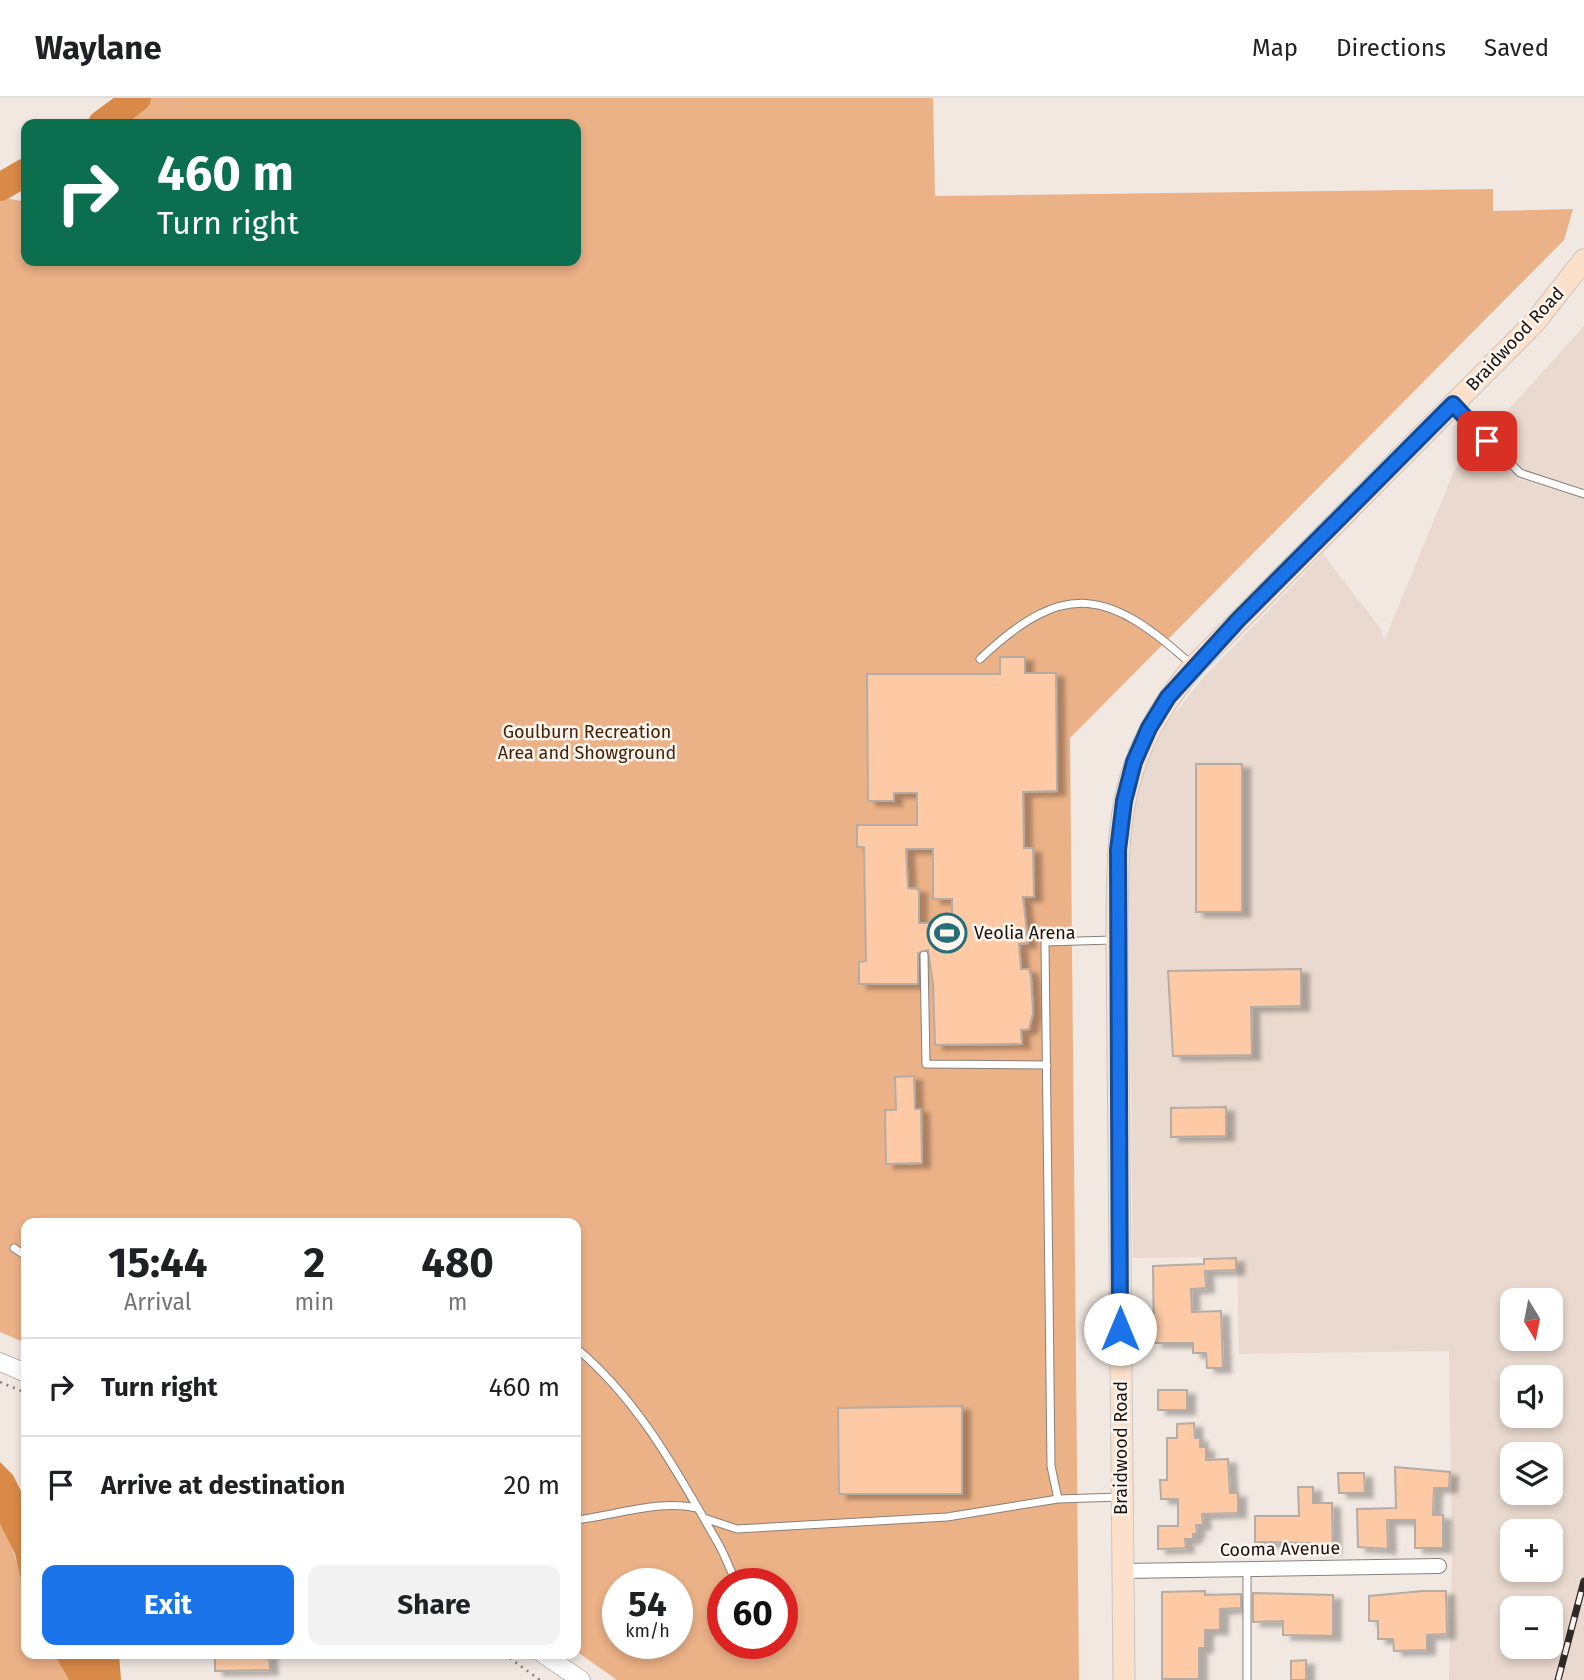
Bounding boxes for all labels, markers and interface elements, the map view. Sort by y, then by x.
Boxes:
text: Waylane [35,28,162,68]
text: Map [1252,34,1298,62]
text: Directions [1336,34,1446,62]
text: Saved [1484,34,1549,62]
text: 460 m [157,144,294,203]
icon: right [42,147,133,238]
text: Turn right [157,204,299,242]
street label: Braidwood Road [1461,283,1569,395]
pin [1457,411,1517,471]
icon: arrive [1468,422,1506,460]
park label: Goulburn Recreation Area and Showground [498,721,676,764]
sports icon: Veolia Arena [926,912,968,954]
place label: Veolia Arena [974,922,1076,944]
text: 15:44 [108,1238,207,1288]
text: 2 [303,1238,325,1288]
text: 480 [421,1238,494,1288]
text: Arrival [124,1288,191,1316]
text: min [294,1288,334,1316]
text: m [448,1288,467,1316]
north arrow [1500,1288,1563,1351]
map controls [1500,1288,1563,1659]
position arrow [1083,1292,1157,1366]
button: sound [1500,1365,1563,1428]
icon: right [42,1368,80,1406]
text: Turn right [101,1372,218,1403]
text: 460 m [489,1372,560,1403]
street label: Braidwood Road [1110,1381,1132,1515]
button: layers [1500,1442,1563,1505]
icon: arrive [42,1466,80,1504]
text: Arrive at destination [101,1470,345,1501]
text: 20 m [503,1470,560,1501]
button: + [1500,1519,1563,1582]
street label: Cooma Avenue [1220,1537,1340,1561]
button: Exit [42,1565,294,1645]
button: Share [308,1565,560,1645]
speed limit sign: 60 [707,1568,798,1659]
text: 54 [628,1583,667,1625]
button: − [1500,1596,1563,1659]
text: km/h [625,1620,670,1642]

